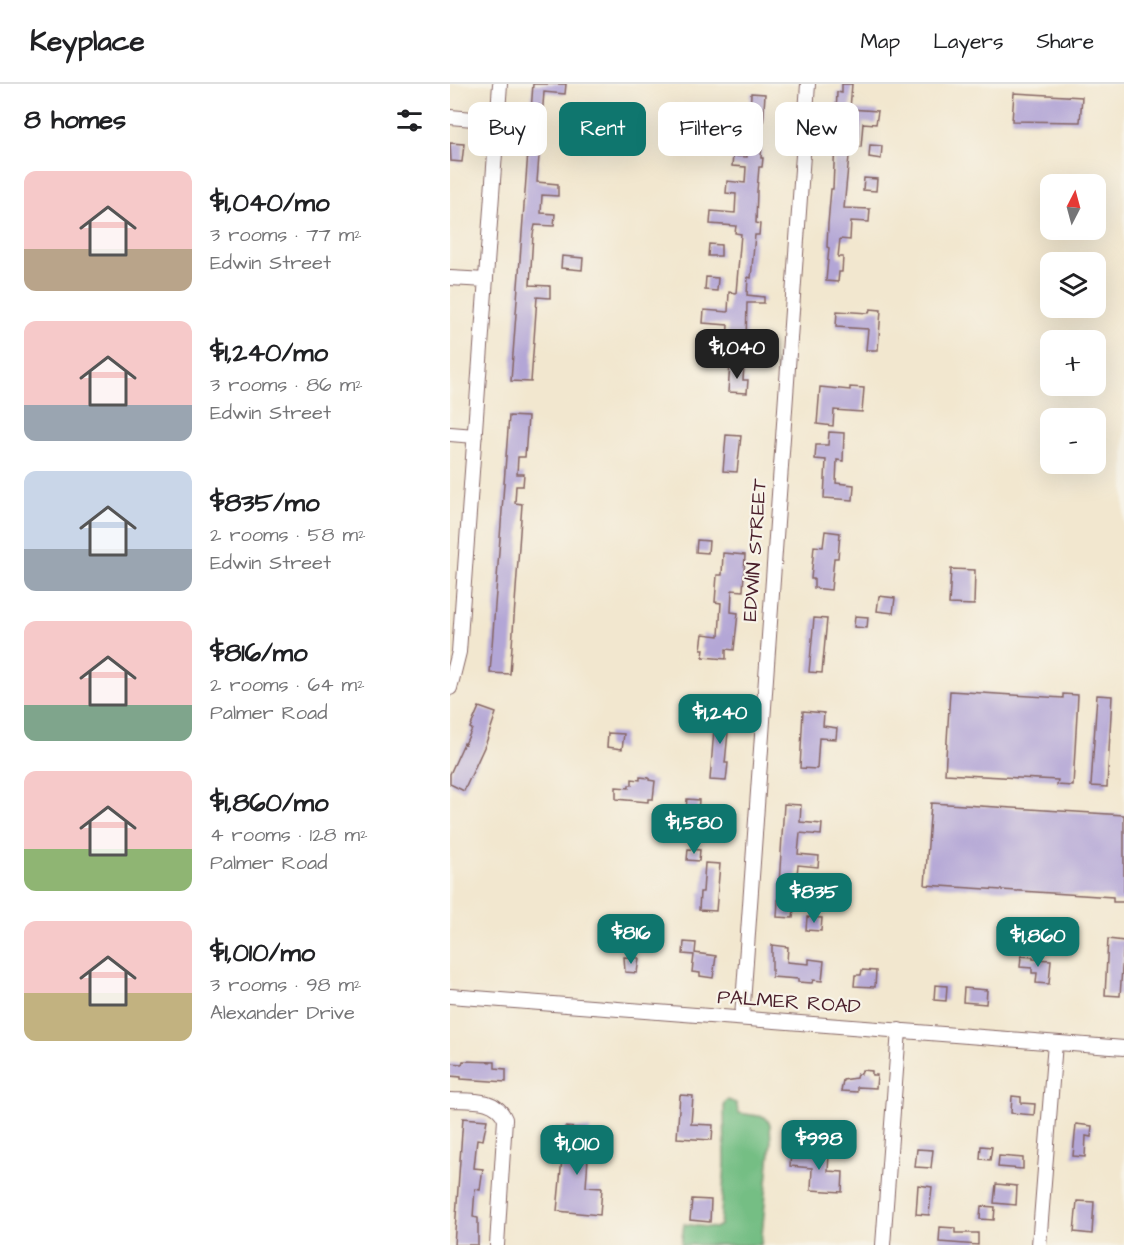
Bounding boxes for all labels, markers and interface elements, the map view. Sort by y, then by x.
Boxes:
text: Keyplace [30,22,145,61]
text: Map [860,27,900,56]
text: Layers [933,27,1003,56]
text: Share [1036,27,1094,56]
text: 8 homes [24,102,126,138]
chip: Buy [468,102,547,156]
chip: Rent [559,102,646,156]
chip: Filters [658,102,763,156]
chip: New [775,102,859,156]
icon: filters [393,104,426,137]
north arrow [1040,174,1106,240]
map controls [1040,174,1106,474]
text: $1,040/mo [210,185,330,221]
icon: home [72,195,144,267]
text: 3 rooms · 77 m² [210,221,362,249]
text: Edwin Street [210,249,331,277]
button: layers [1040,252,1106,318]
pin: $1,040 [688,329,786,380]
button: + [1040,330,1106,396]
text: $1,040 [709,334,765,362]
text: $1,240/mo [210,335,328,371]
icon: home [72,345,144,417]
text: 3 rooms · 86 m² [210,371,363,399]
text: Edwin Street [210,399,331,427]
button: − [1040,408,1106,474]
street label: EDWIN STREET [736,477,774,622]
text: $835/mo [210,485,320,521]
icon: home [72,495,144,567]
text: 2 rooms · 58 m² [210,521,366,549]
text: Edwin Street [210,549,331,577]
text: $816/mo [210,635,308,671]
icon: home [72,645,144,717]
text: 2 rooms · 64 m² [210,671,365,699]
pin: $1,240 [671,694,769,745]
text: Palmer Road [210,699,327,727]
text: $1,240 [693,699,747,727]
text: $1,860/mo [210,785,329,821]
icon: home [72,795,144,867]
pin: $1,580 [645,804,743,855]
text: $1,580 [666,809,723,837]
text: 4 rooms · 128 m² [210,821,368,849]
text: Palmer Road [210,849,327,877]
pin: $835 [778,873,850,924]
text: $835 [790,878,838,906]
pin: $816 [595,914,667,965]
pin: $1,860 [989,917,1087,968]
text: $816 [611,919,651,947]
text: $1,860 [1010,922,1066,950]
text: $1,010/mo [210,935,315,971]
icon: home [72,945,144,1017]
text: 3 rooms · 98 m² [210,971,362,999]
street label: PALMER ROAD [716,983,862,1021]
text: Alexander Drive [210,999,355,1027]
pin: $998 [783,1120,855,1171]
pin: $1,010 [528,1125,626,1176]
text: $998 [796,1125,842,1153]
text: $1,010 [554,1130,600,1158]

